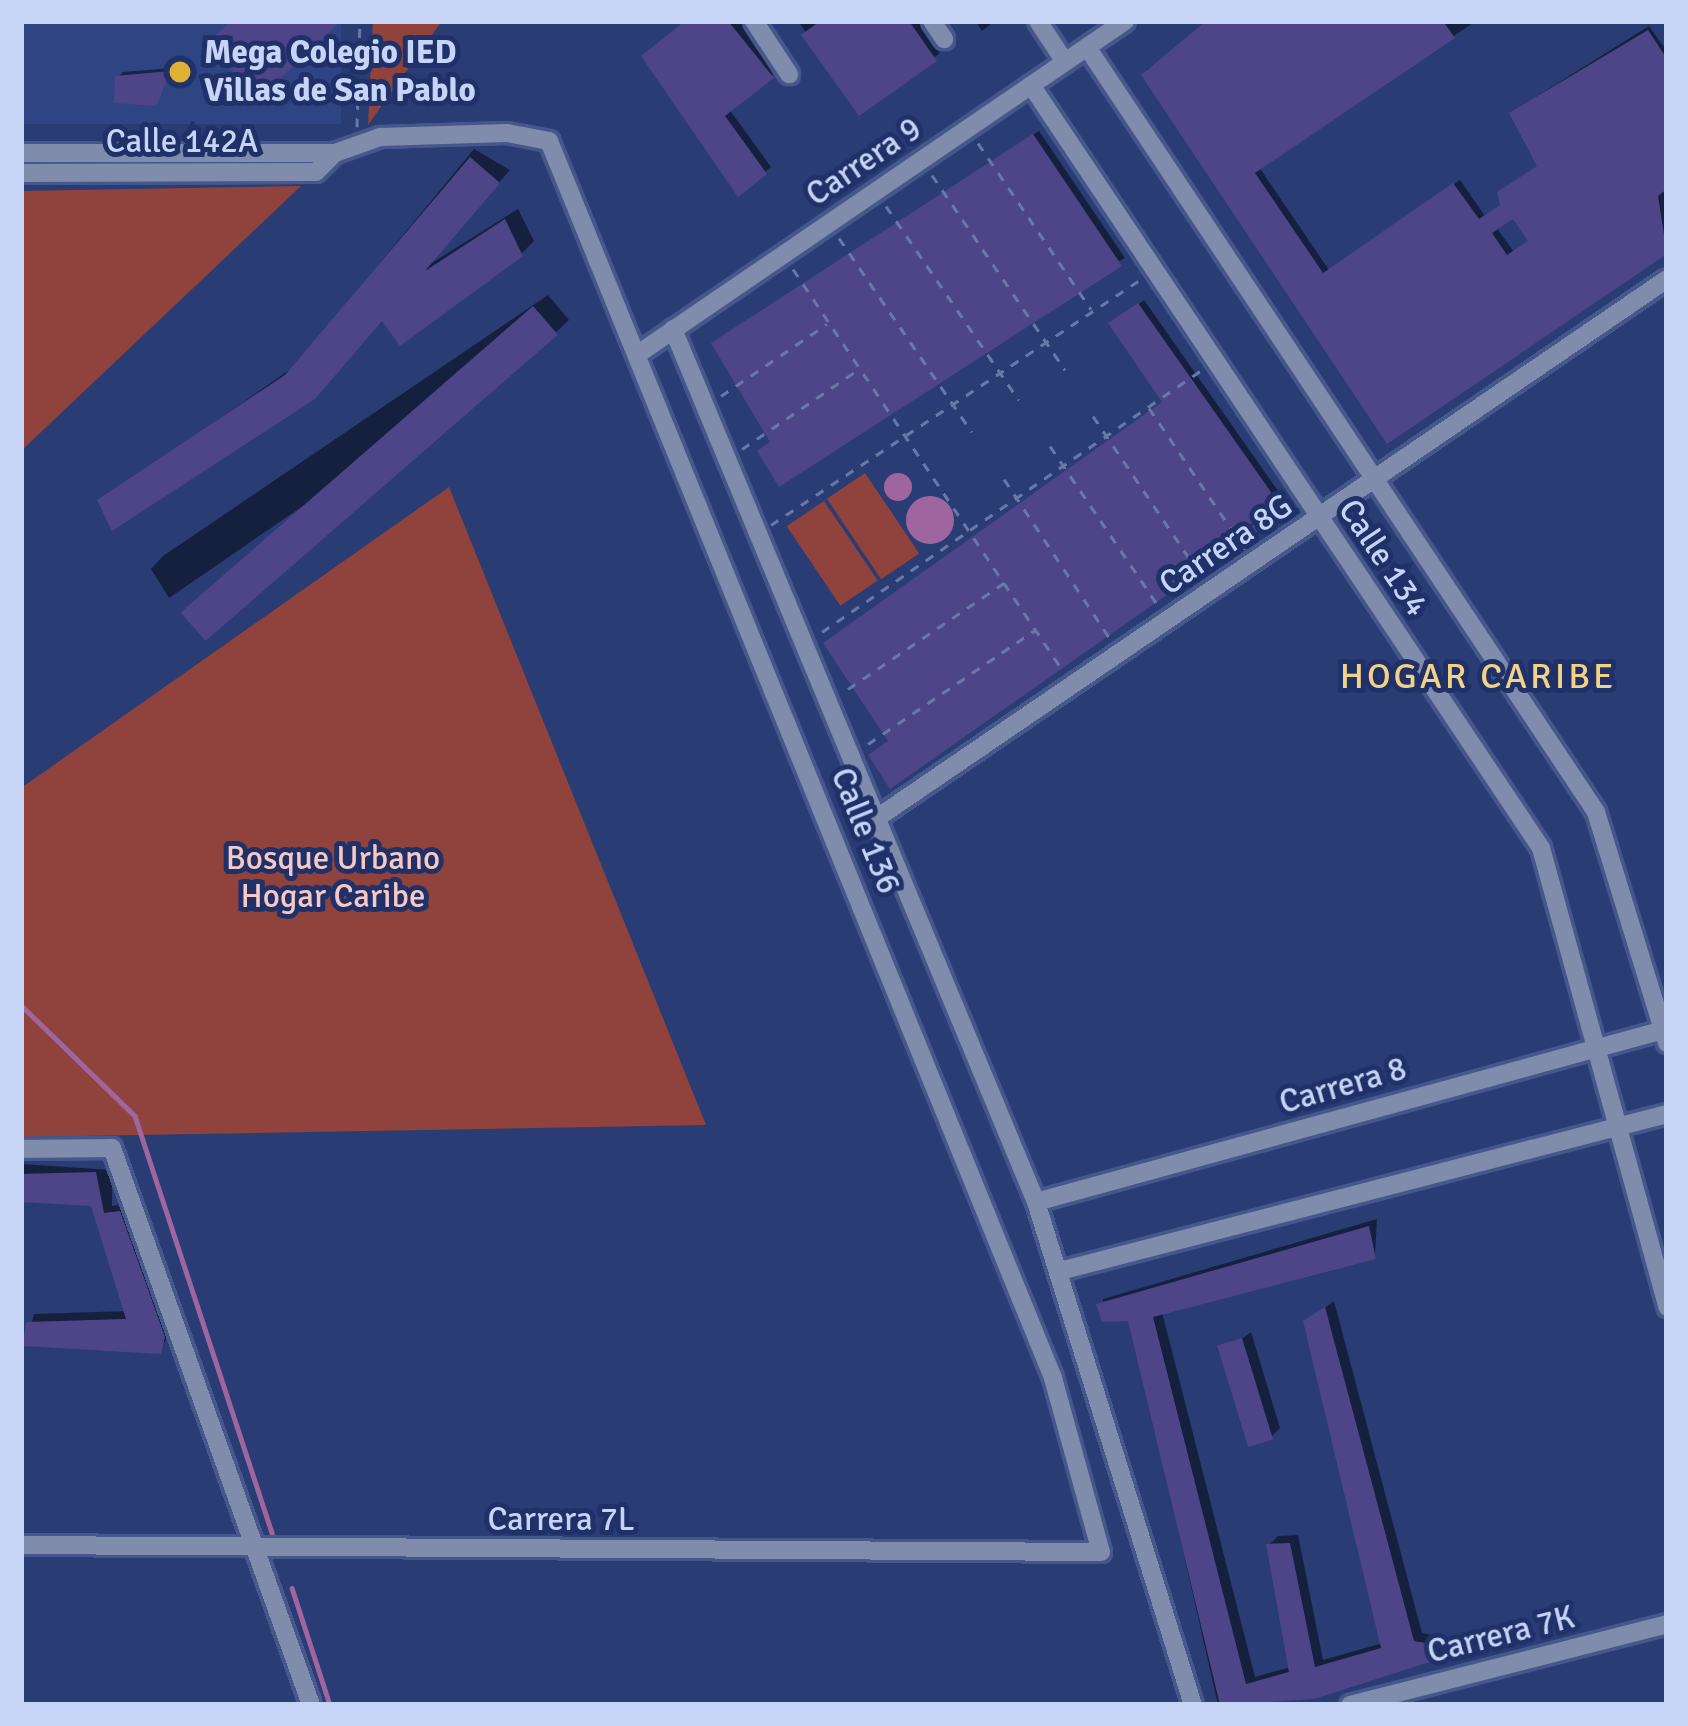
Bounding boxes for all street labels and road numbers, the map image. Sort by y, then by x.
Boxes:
street label: Carrera 9 [799,109,929,215]
street label: Calle 142A [106,122,258,162]
street label: Carrera 8G [1152,486,1300,604]
street label: Calle 134 [1330,492,1436,624]
street label: Calle 136 [822,762,908,900]
street label: Carrera 8 [1275,1049,1411,1123]
street label: Carrera 7L [487,1500,635,1540]
street label: Carrera 7K [1423,1598,1579,1672]

